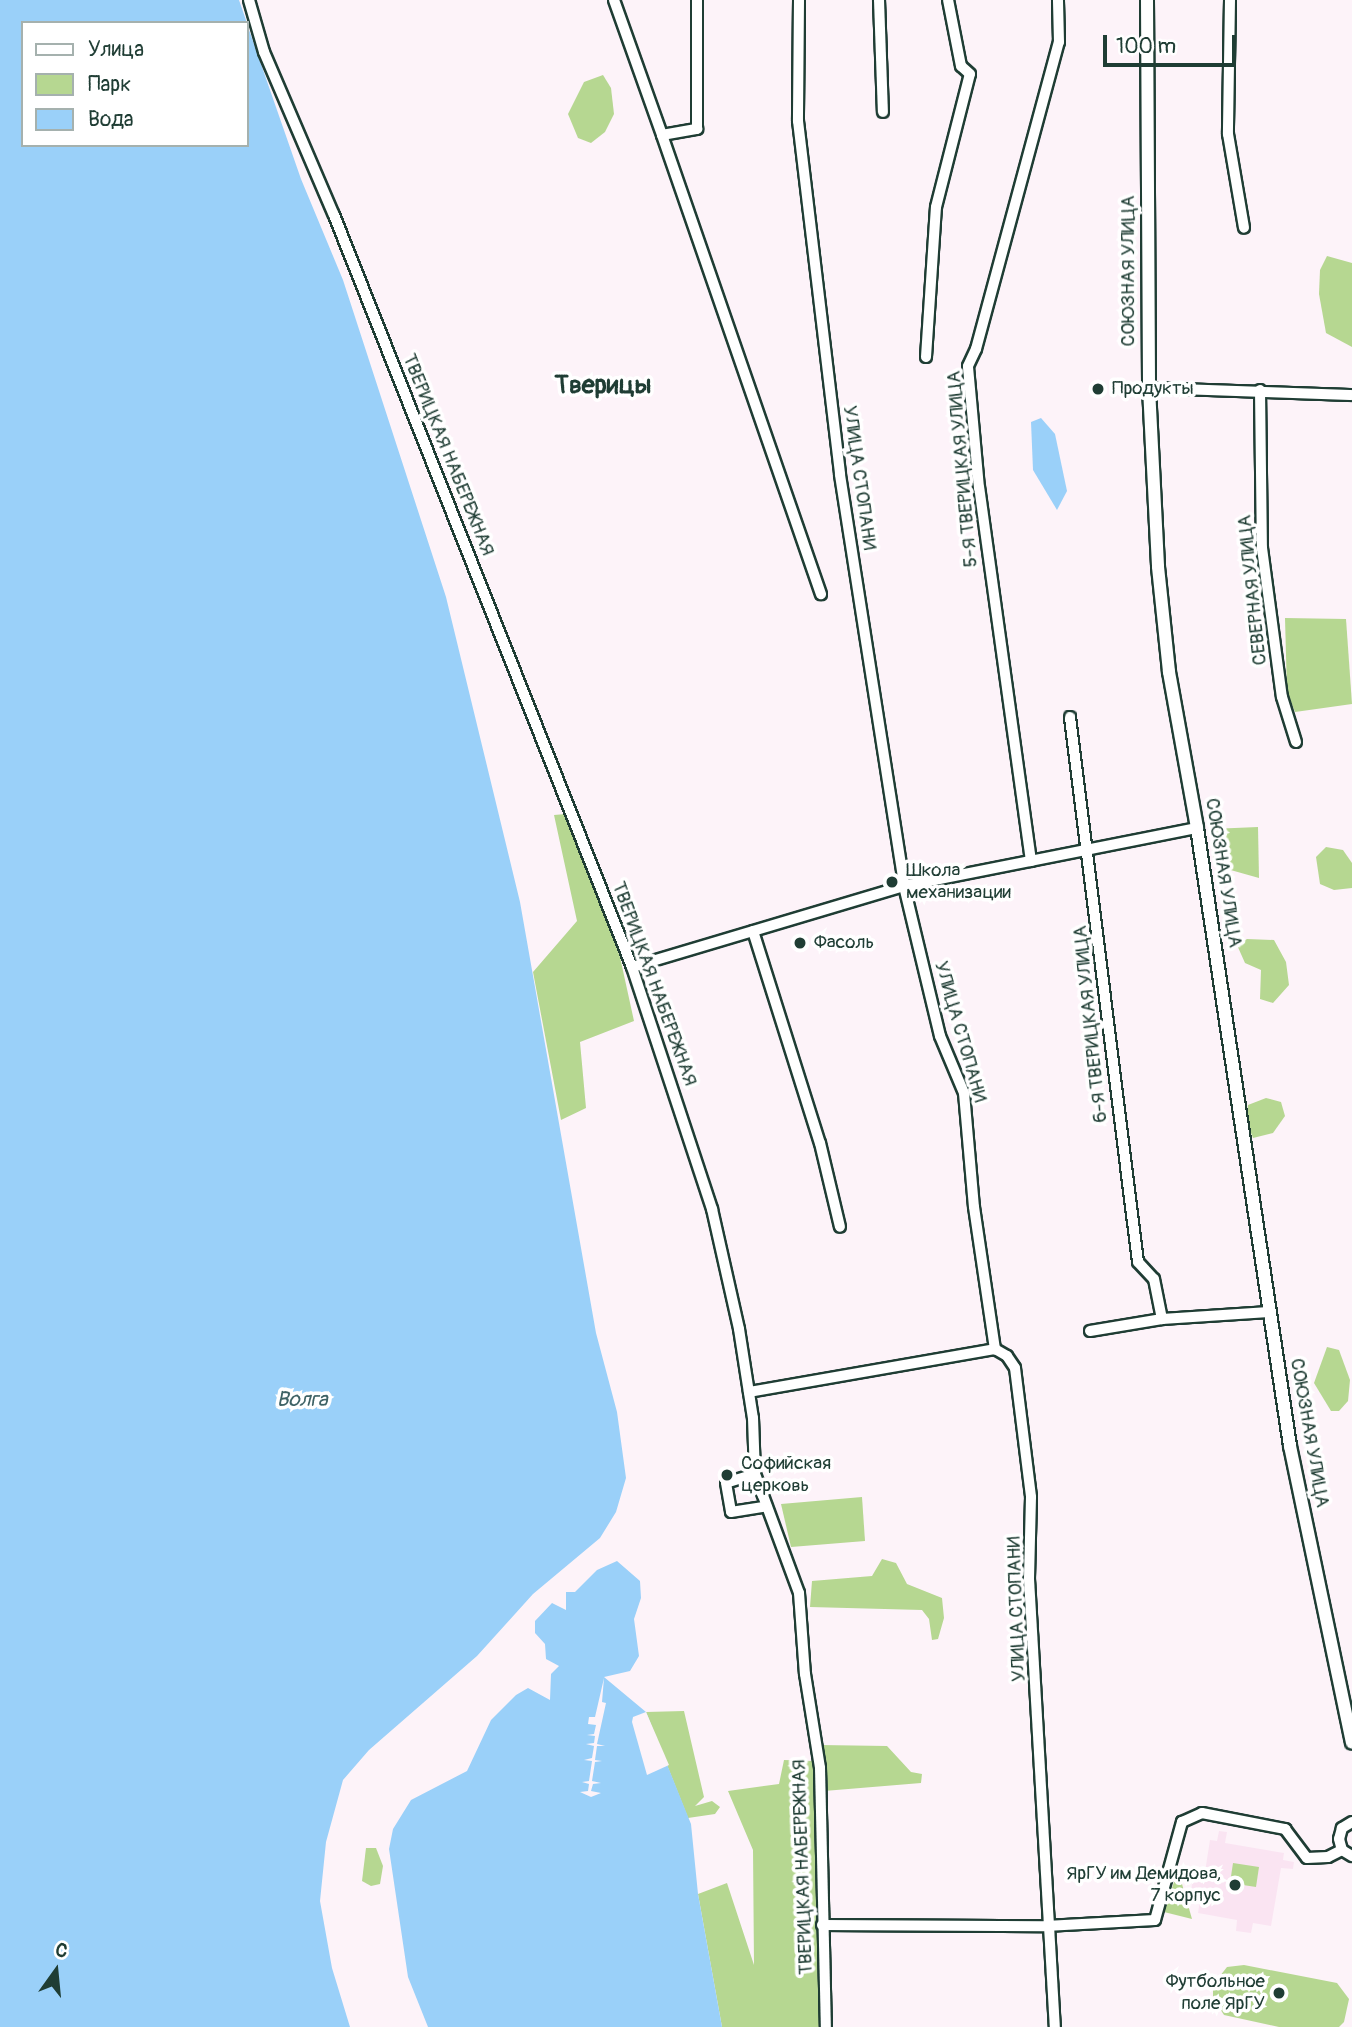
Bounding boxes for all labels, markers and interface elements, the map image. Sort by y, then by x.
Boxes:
legend [21,21,248,147]
scale bar [1107,21,1240,65]
text: 100 m [1116,33,1176,60]
text: Улица [88,36,144,63]
text: Парк [88,71,131,98]
text: Вода [88,106,134,133]
street label: СОЮЗНАЯ УЛИЦА [1118,195,1140,347]
street label: ТВЕРИЦКАЯ НАБЕРЕЖНАЯ [397,351,499,559]
district label: Тверицы [555,370,651,402]
street label: 5-Я ТВЕРИЦКАЯ УЛИЦА [943,370,983,568]
place label: Продукты [1112,378,1194,400]
marker: Продукты [1090,381,1106,397]
street label: УЛИЦА СТОПАНИ [838,404,880,552]
street label: СЕВЕРНАЯ УЛИЦА [1234,514,1272,666]
street label: СОЮЗНАЯ УЛИЦА [1200,797,1246,949]
place label: Школа механизации [906,860,1011,904]
marker: Школа механизации [884,874,900,890]
street label: ТВЕРИЦКАЯ НАБЕРЕЖНАЯ [606,879,702,1089]
street label: 6-Я ТВЕРИЦКАЯ УЛИЦА [1069,924,1113,1124]
place label: Фасоль [814,932,874,954]
marker: Фасоль [792,935,808,951]
street label: УЛИЦА СТОПАНИ [929,959,991,1105]
street label: СОЮЗНАЯ УЛИЦА [1285,1357,1333,1509]
water label: Волга [276,1387,328,1413]
place label: Софийская церковь [741,1453,831,1497]
marker: Софийская церковь [719,1467,735,1483]
street label: УЛИЦА СТОПАНИ [1003,1536,1031,1682]
street label: ТВЕРИЦКАЯ НАБЕРЕЖНАЯ [788,1759,818,1975]
place label: ЯрГУ им Демидова, 7 корпус [1066,1863,1221,1907]
marker: ЯрГУ им Демидова, 7 корпус [1227,1877,1243,1893]
north arrow [21,1936,91,2006]
text: С [53,1938,70,1964]
place label: Футбольное поле ЯрГУ [1166,1971,1265,2015]
marker: Футбольное поле ЯрГУ [1271,1985,1287,2001]

